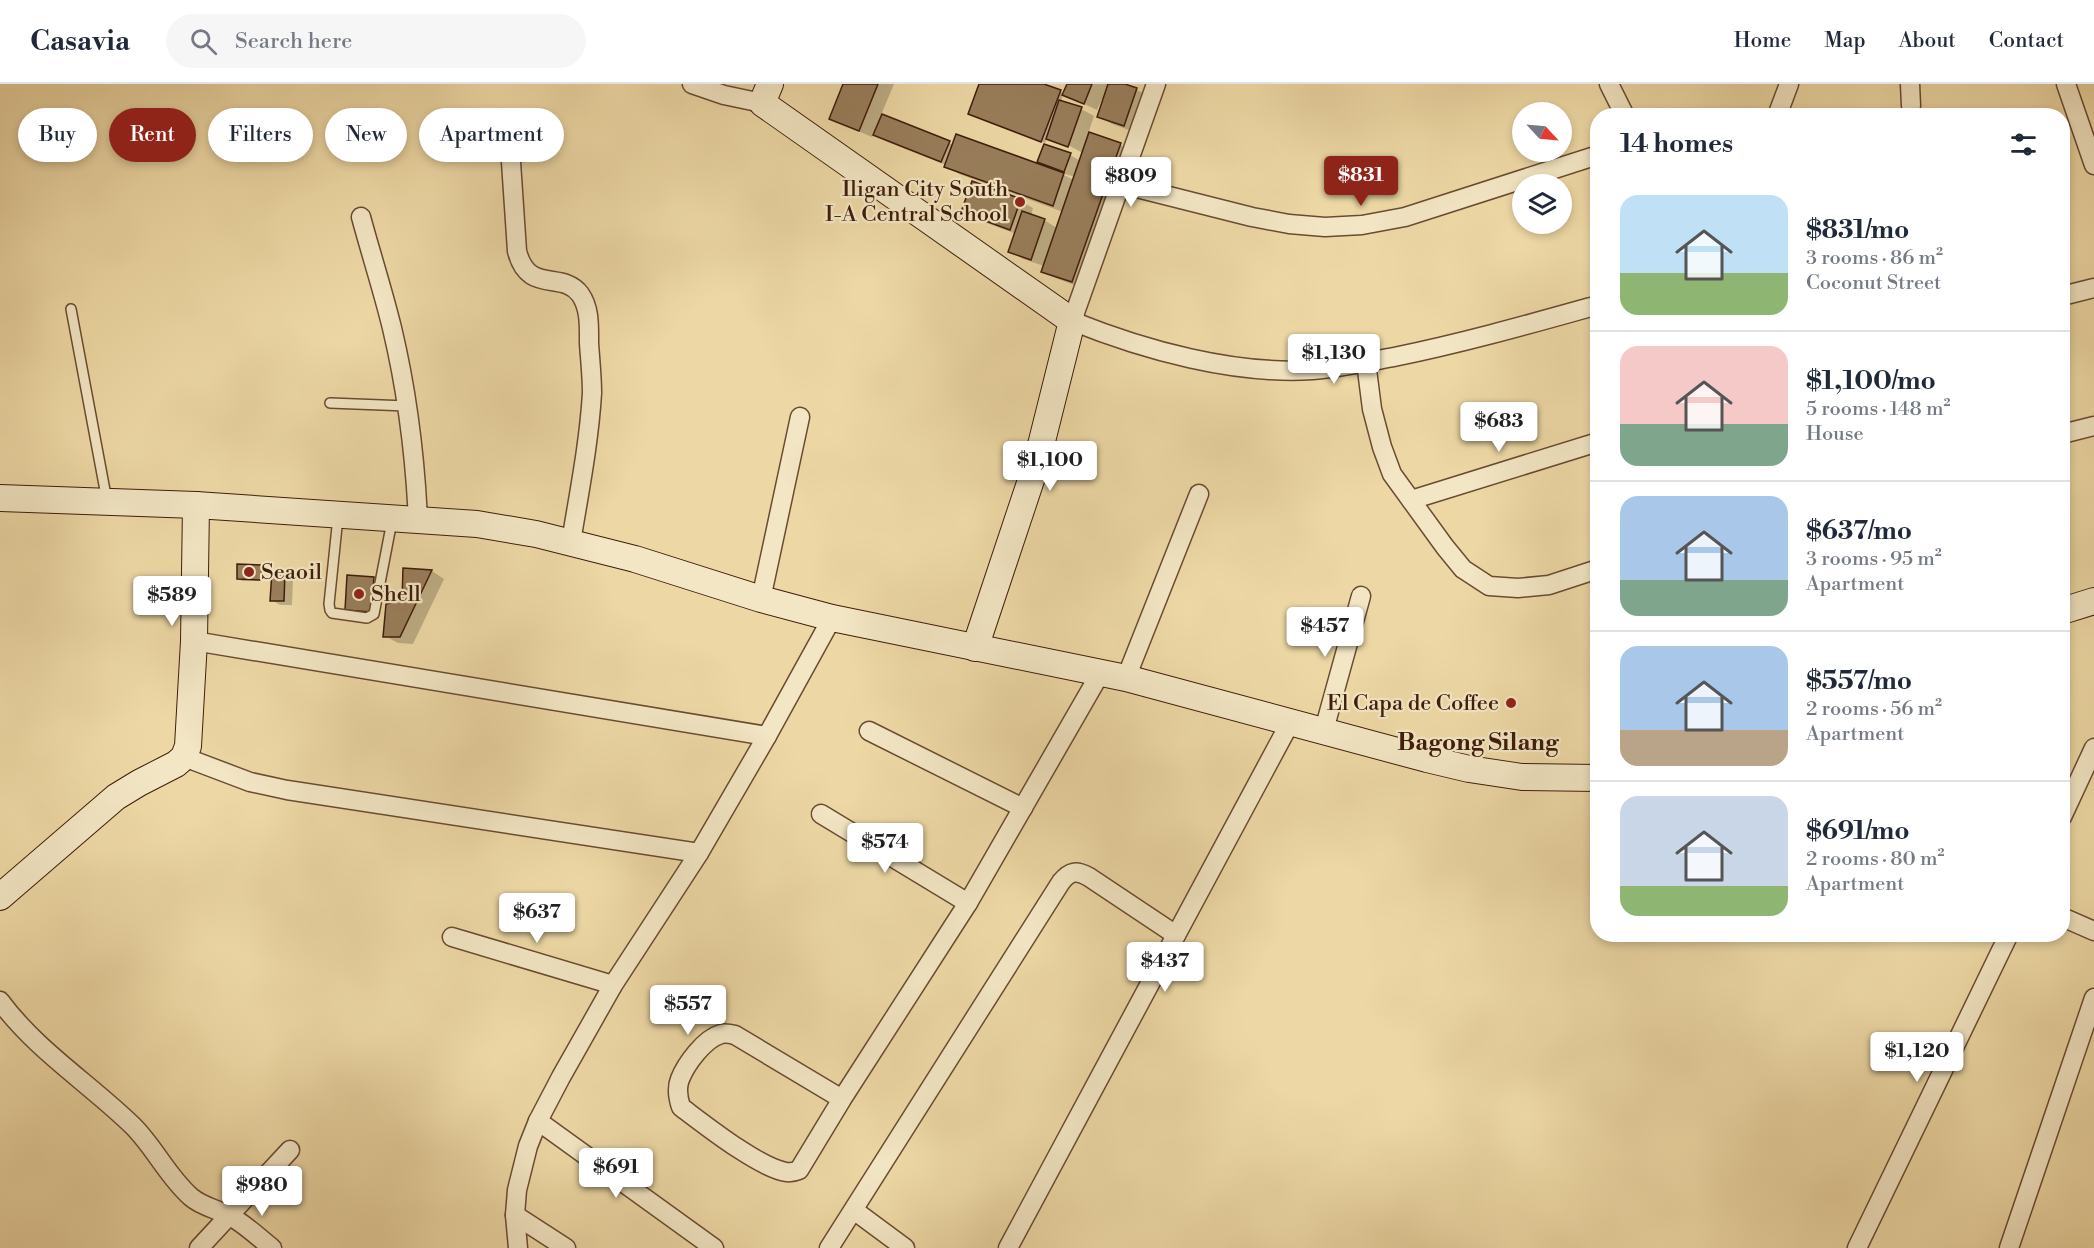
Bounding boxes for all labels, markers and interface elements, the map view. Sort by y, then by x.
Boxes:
search box [166,14,586,68]
text: Casavia [30,24,130,59]
icon: search [187,25,220,58]
text: Search here [235,28,352,55]
text: Home [1734,28,1791,54]
text: Map [1824,28,1866,54]
text: About [1899,28,1956,54]
text: Contact [1989,28,2064,54]
north arrow [1512,102,1572,162]
map controls [1512,102,1572,234]
chip: Buy [18,108,97,162]
chip: Rent [109,108,196,162]
chip: Filters [208,108,313,162]
chip: New [325,108,407,162]
chip: Apartment [419,108,564,162]
text: 14 homes [1620,128,1733,160]
icon: filters [2007,128,2040,161]
pin: $831 [1325,156,1397,207]
pin: $809 [1095,157,1167,208]
text: $831 [1338,163,1384,188]
text: $809 [1105,164,1157,189]
button: layers [1512,174,1572,234]
place label: Iligan City South I-A Central School [825,176,1008,228]
marker: Iligan City South I-A Central School [1013,195,1027,209]
text: $831/mo [1806,214,1909,246]
icon: home [1668,219,1740,291]
text: 3 rooms · 86 m² [1806,246,1943,271]
text: Coconut Street [1806,271,1941,296]
pin: $1,130 [1285,334,1383,385]
text: $1,130 [1302,341,1366,366]
text: $1,100/mo [1806,365,1936,397]
icon: home [1668,370,1740,442]
text: 5 rooms · 148 m² [1806,397,1950,422]
pin: $683 [1463,402,1535,453]
text: $683 [1474,409,1524,434]
text: House [1806,422,1864,447]
pin: $1,100 [1001,441,1099,492]
text: $1,100 [1017,448,1083,473]
text: $637/mo [1806,515,1912,547]
icon: home [1668,520,1740,592]
text: 3 rooms · 95 m² [1806,547,1942,572]
place label: Seaoil [261,559,322,586]
marker: Seaoil [242,565,256,579]
text: Apartment [1806,572,1904,597]
pin: $589 [136,576,208,627]
place label: Shell [371,581,421,608]
text: $589 [147,583,197,608]
marker: Shell [352,587,366,601]
pin: $457 [1289,607,1361,658]
text: $457 [1301,614,1349,639]
text: $557/mo [1806,665,1912,697]
icon: home [1668,670,1740,742]
place label: El Capa de Coffee [1327,690,1499,717]
marker: El Capa de Coffee [1504,696,1518,710]
text: 2 rooms · 56 m² [1806,697,1942,722]
text: Apartment [1806,722,1904,747]
district label: Bagong Silang [1397,728,1560,758]
text: $691/mo [1806,815,1910,847]
icon: home [1668,820,1740,892]
pin: $574 [849,823,921,874]
text: $574 [861,830,909,855]
text: 2 rooms · 80 m² [1806,847,1944,872]
text: Apartment [1806,872,1904,897]
pin: $637 [501,893,573,944]
text: $637 [513,900,561,925]
pin: $437 [1129,942,1201,993]
text: $437 [1141,949,1189,974]
pin: $557 [652,985,724,1036]
text: $557 [664,992,712,1017]
pin: $1,120 [1868,1032,1966,1083]
text: $1,120 [1884,1039,1950,1064]
pin: $691 [580,1148,652,1199]
text: $691 [593,1155,639,1180]
pin: $980 [226,1166,298,1217]
text: $980 [236,1173,288,1198]

